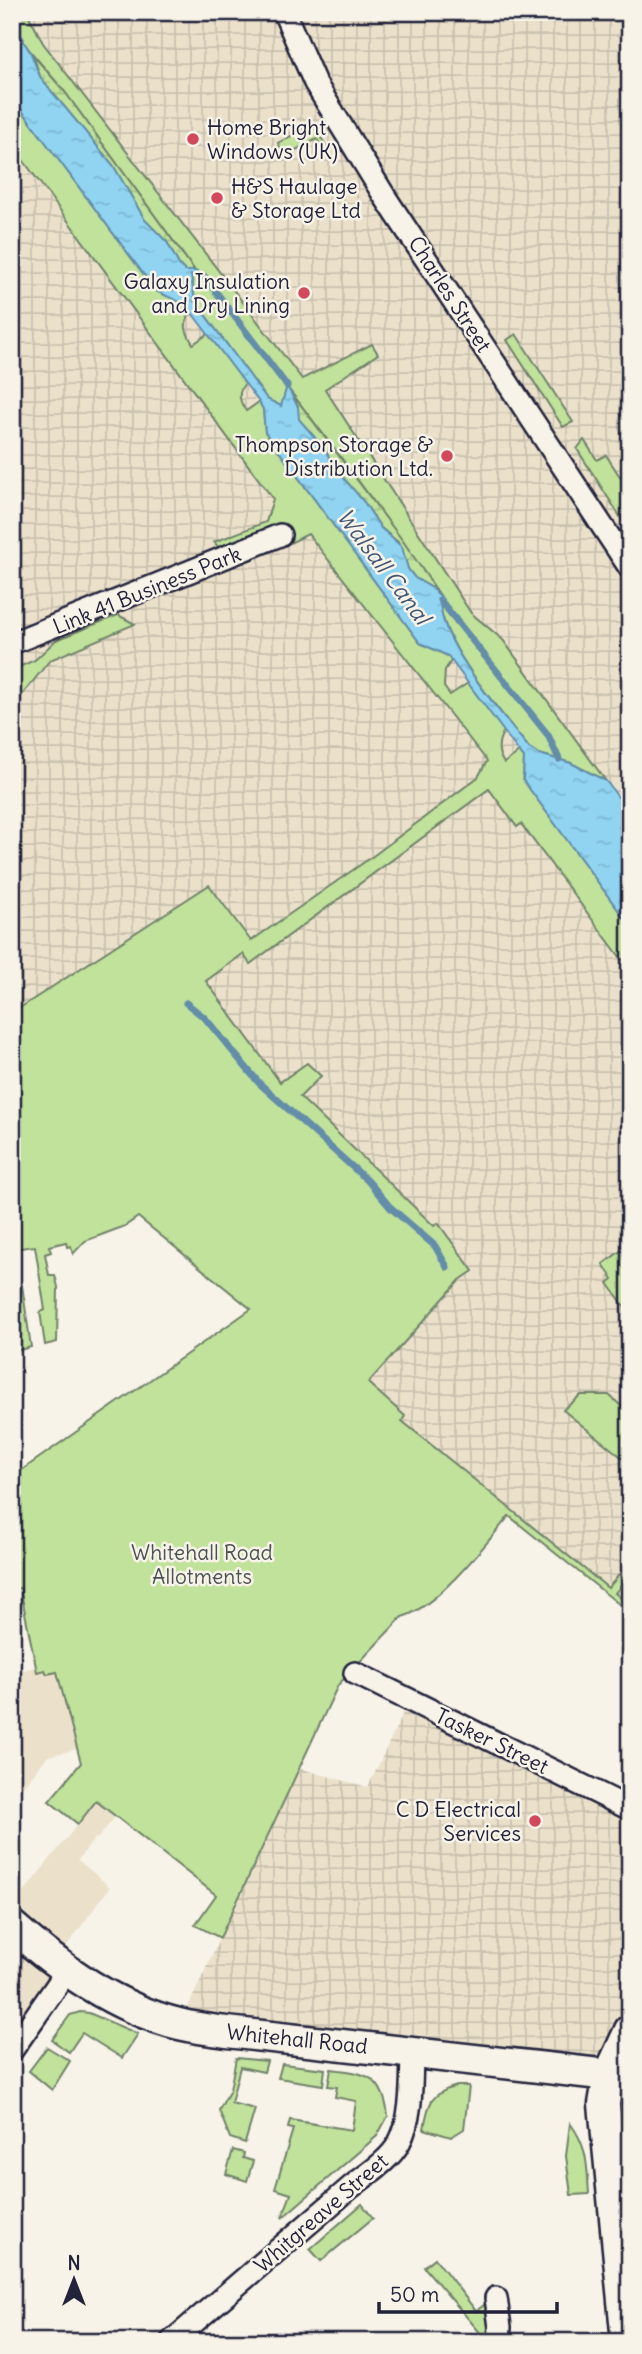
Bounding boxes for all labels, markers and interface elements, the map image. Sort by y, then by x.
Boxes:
place label: Home Bright Windows (UK) [207,114,338,165]
marker: Home Bright Windows (UK) [185,131,201,147]
place label: H&S Haulage & Storage Ltd [231,173,361,224]
marker: H&S Haulage & Storage Ltd [209,190,225,206]
street label: Charles Street [402,231,498,357]
place label: Galaxy Insulation and Dry Lining [124,268,290,319]
marker: Galaxy Insulation and Dry Lining [296,285,312,301]
place label: Thompson Storage & Distribution Ltd. [235,431,433,482]
marker: Thompson Storage & Distribution Ltd. [439,448,455,464]
water label: Walsall Canal [331,502,439,632]
street label: Link 41 Business Park [49,540,245,640]
park label: Whitehall Road Allotments [131,1539,273,1590]
street label: Tasker Street [431,1702,553,1780]
place label: C D Electrical Services [396,1796,521,1847]
marker: C D Electrical Services [527,1813,543,1829]
street label: Whitehall Road [225,2018,369,2060]
street label: Whitgreave Street [249,2148,393,2278]
north arrow [38,2246,108,2316]
text: N [67,2251,81,2275]
scale bar [379,2270,558,2314]
text: 50 m [390,2281,439,2308]

